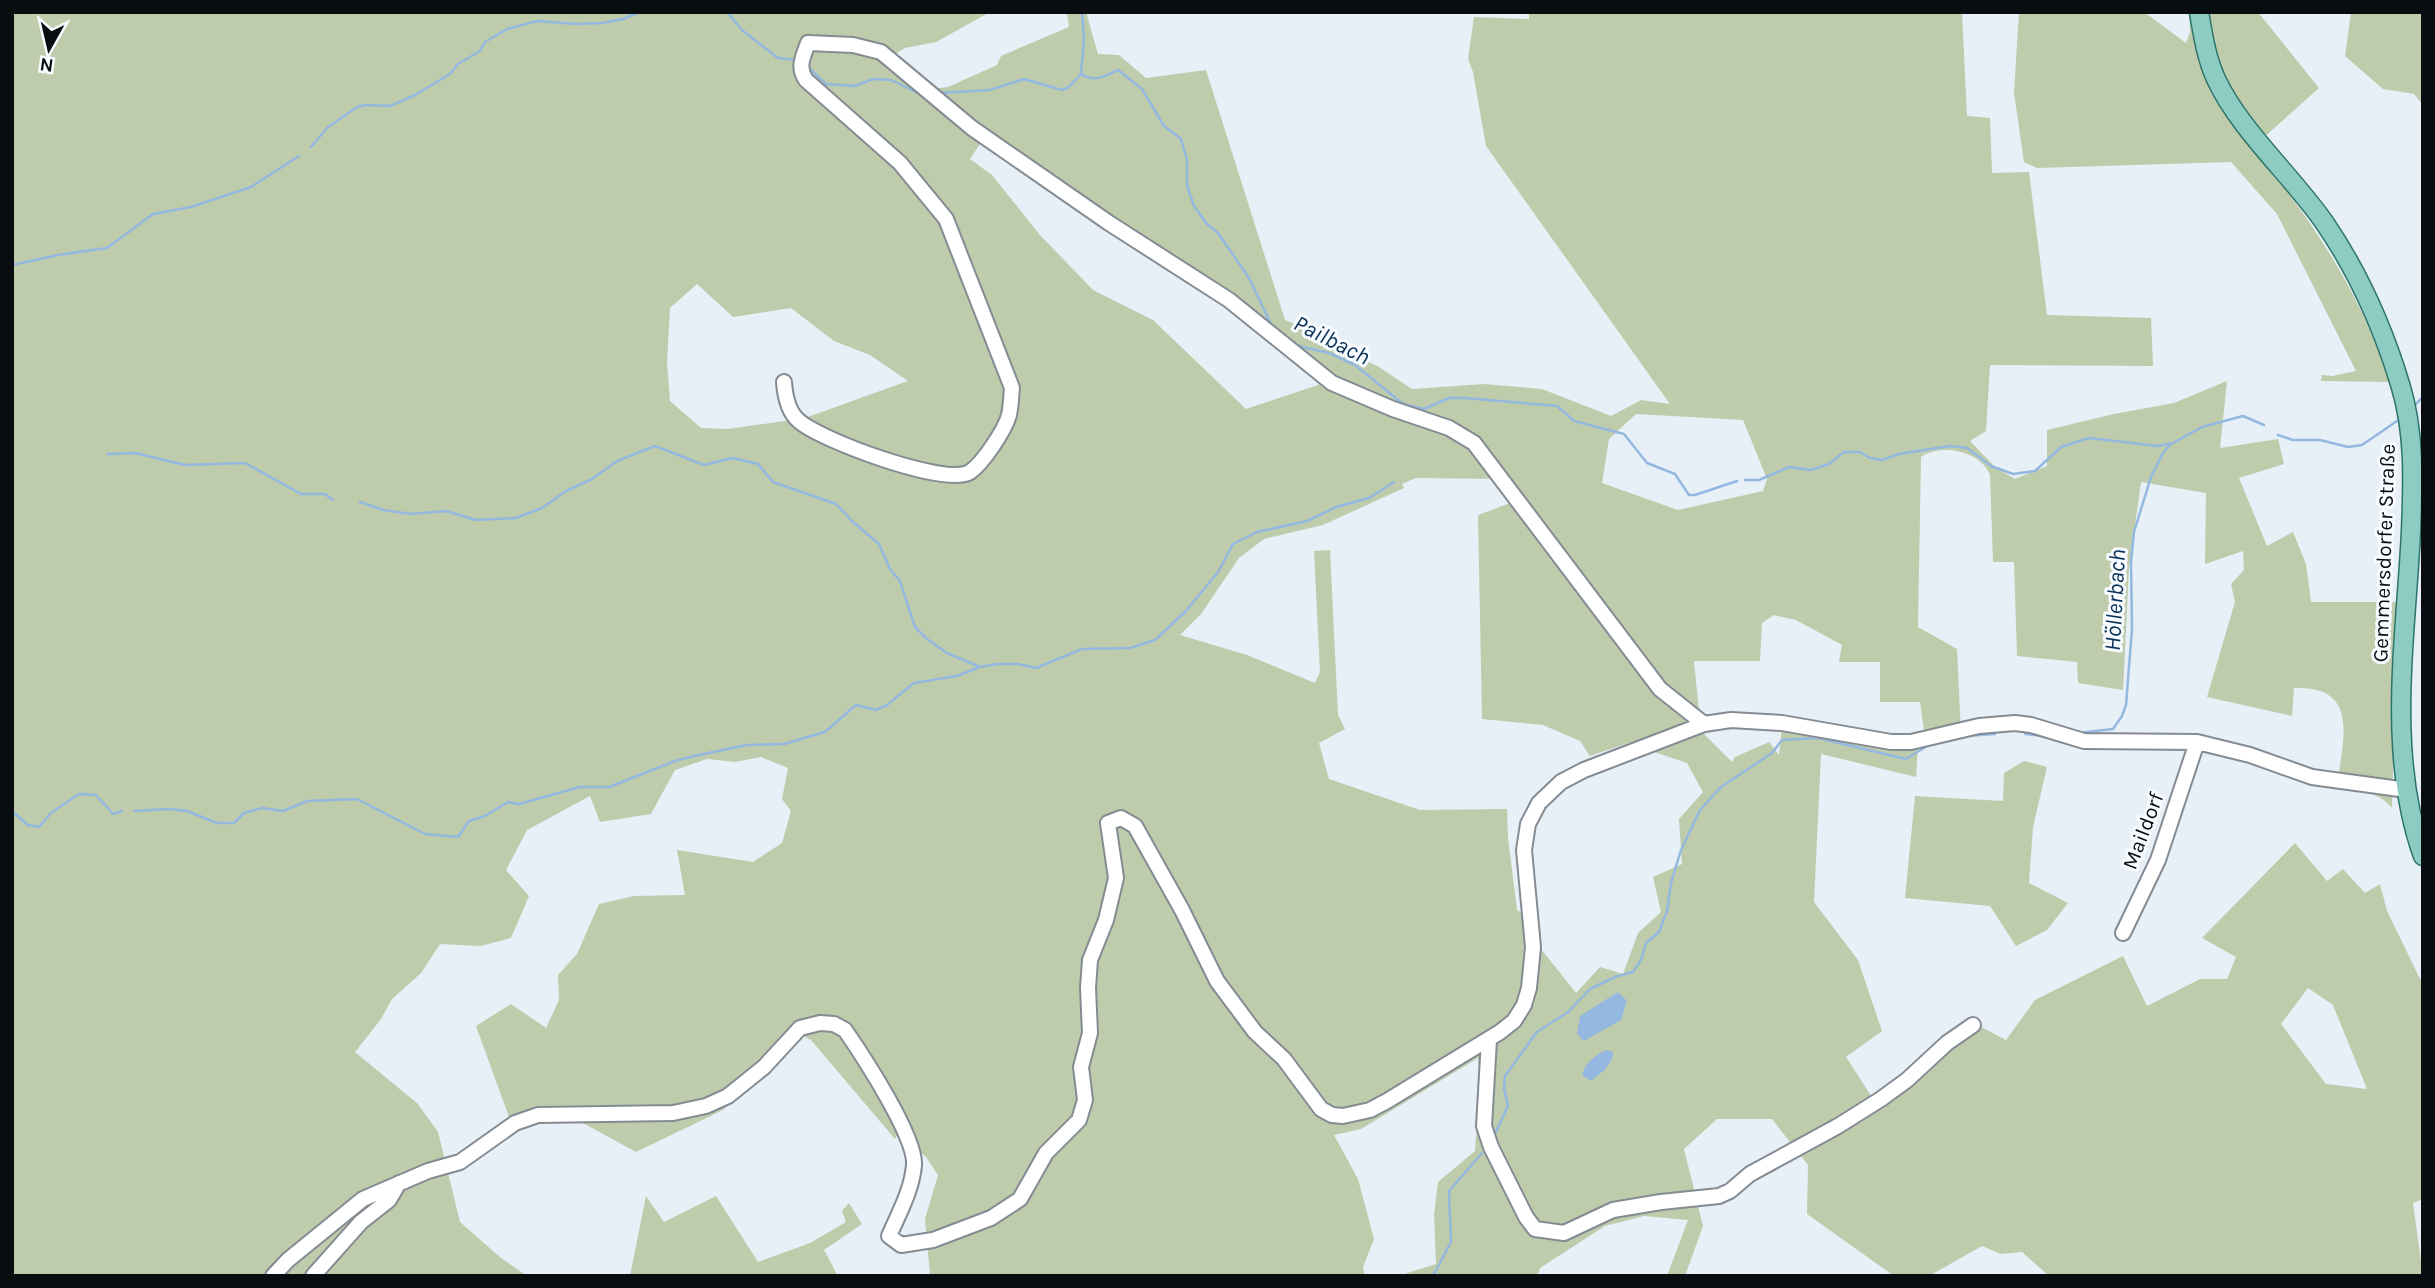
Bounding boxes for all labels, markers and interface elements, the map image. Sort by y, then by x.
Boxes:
north arrow [14,14,84,84]
text: N [38,53,55,77]
water label: Pailbach [1289,309,1375,371]
street label: Gemmersdorfer Straße [2368,443,2400,663]
water label: Höllerbach [2099,548,2131,652]
street label: Maildorf [2117,789,2169,873]

